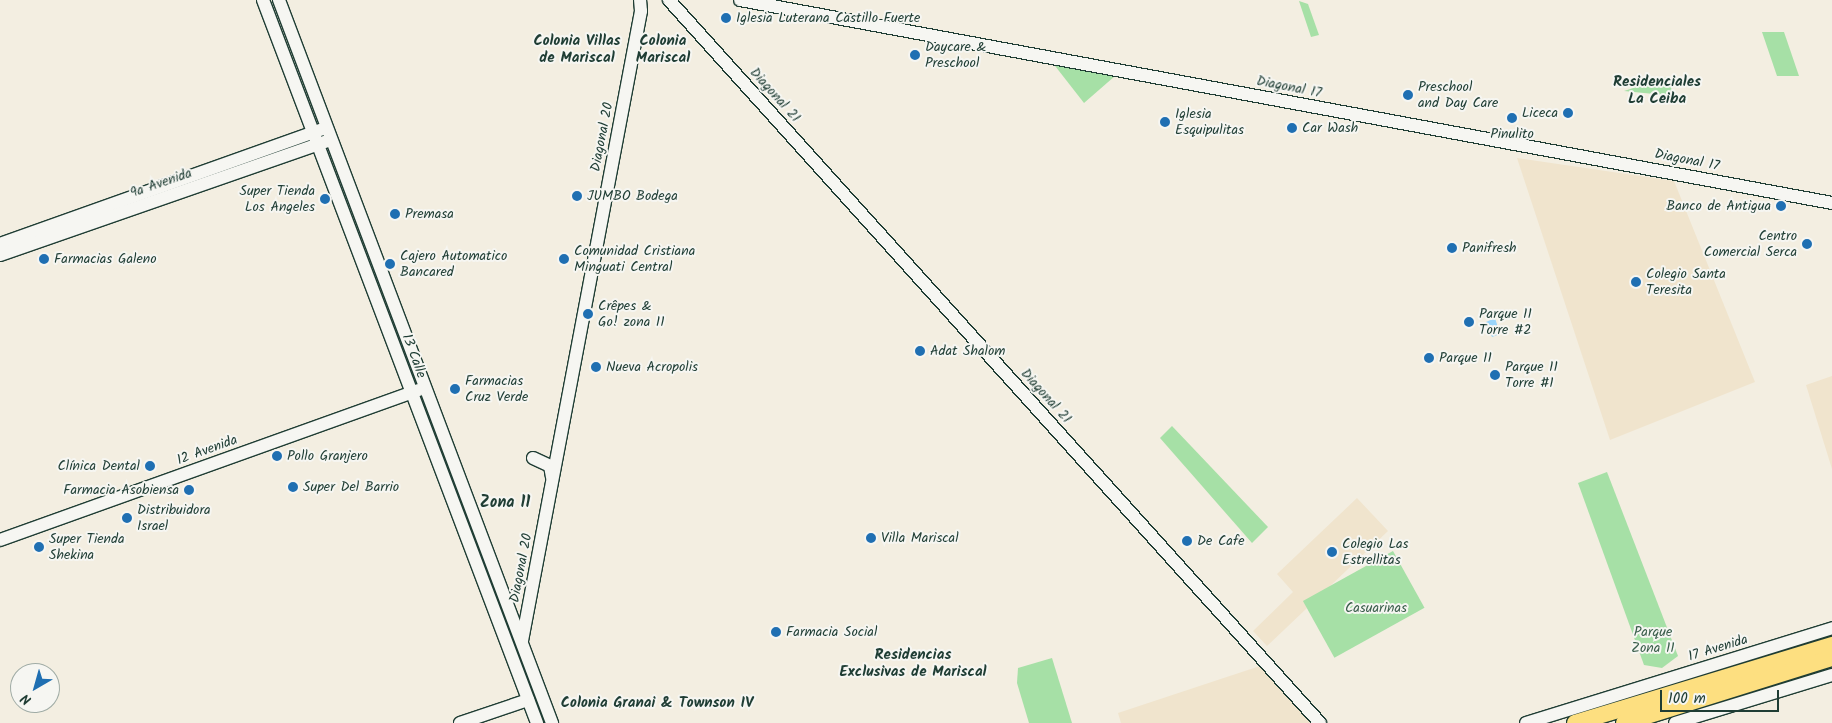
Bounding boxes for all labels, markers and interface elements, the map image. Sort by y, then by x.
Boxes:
place label: Iglesia Luterana Castillo Fuerte [736,10,920,26]
marker: Iglesia Luterana Castillo Fuerte [720,12,732,24]
district label: Colonia Villas de Mariscal [533,32,621,67]
district label: Colonia Mariscal [636,32,690,67]
place label: Daycare & Preschool [925,39,986,72]
marker: Daycare & Preschool [909,49,921,61]
street label: Diagonal 21 [746,64,804,126]
street label: Diagonal 17 [1255,72,1323,102]
district label: Residenciales La Ceiba [1613,73,1701,108]
place label: Preschool and Day Care [1418,79,1498,111]
marker: Preschool and Day Care [1402,89,1414,101]
street label: Diagonal 20 [587,101,617,173]
place label: Liceca [1522,105,1558,121]
place label: Iglesia Esquipulitas [1175,106,1244,138]
marker: Liceca [1562,107,1574,119]
marker: Pinulito [1506,112,1518,124]
marker: Iglesia Esquipulitas [1159,116,1171,128]
place label: Car Wash [1302,120,1358,136]
marker: Car Wash [1286,122,1298,134]
place label: Pinulito [1490,126,1534,142]
street label: Diagonal 17 [1653,145,1721,175]
street label: 9a Avenida [128,165,194,201]
place label: Super Tienda Los Angeles [239,183,315,216]
place label: JUMBO Bodega [587,188,678,204]
marker: JUMBO Bodega [571,190,583,202]
marker: Super Tienda Los Angeles [319,193,331,205]
place label: Banco de Antigua [1666,198,1771,214]
marker: Banco de Antigua [1775,200,1787,212]
place label: Premasa [405,206,454,222]
marker: Premasa [389,208,401,220]
place label: Centro Comercial Serca [1704,228,1797,260]
marker: Centro Comercial Serca [1801,238,1813,250]
place label: Panifresh [1462,240,1517,256]
marker: Panifresh [1446,242,1458,254]
place label: Comunidad Cristiana Minguati Central [574,243,695,276]
place label: Cajero Automatico Bancared [400,248,507,280]
place label: Farmacias Galeno [54,251,157,267]
marker: Farmacias Galeno [38,253,50,265]
marker: Comunidad Cristiana Minguati Central [558,253,570,265]
marker: Cajero Automatico Bancared [384,258,396,270]
place label: Colegio Santa Teresita [1646,266,1726,298]
marker: Colegio Santa Teresita [1630,276,1642,288]
place label: Crêpes & Go! zona 11 [598,298,665,331]
place label: Parque 11 Torre #2 [1479,306,1532,338]
marker: Crêpes & Go! zona 11 [582,308,594,320]
marker: Parque 11 Torre #2 [1463,316,1475,328]
street label: 13 Calle [398,331,430,381]
place label: Adat Shalom [930,343,1006,359]
marker: Adat Shalom [914,345,926,357]
place label: Parque 11 [1439,350,1492,366]
marker: Parque 11 [1423,352,1435,364]
place label: Nueva Acropolis [606,359,698,375]
place label: Parque 11 Torre #1 [1505,359,1558,392]
marker: Nueva Acropolis [590,361,602,373]
street label: Diagonal 21 [1017,365,1075,427]
marker: Parque 11 Torre #1 [1489,369,1501,381]
place label: Farmacias Cruz Verde [465,373,528,406]
marker: Farmacias Cruz Verde [449,383,461,395]
street label: 12 Avenida [174,431,240,469]
place label: Pollo Granjero [287,448,368,464]
marker: Pollo Granjero [271,450,283,462]
place label: Clínica Dental [57,458,140,474]
marker: Clínica Dental [144,460,156,472]
place label: Super Del Barrio [303,479,399,495]
marker: Super Del Barrio [287,481,299,493]
place label: Farmacia Asobiensa [63,482,179,498]
marker: Farmacia Asobiensa [183,484,195,496]
district label: Zona 11 [480,493,530,513]
place label: Distribuidora Israel [137,502,211,534]
marker: Distribuidora Israel [121,512,133,524]
place label: Villa Mariscal [881,530,959,546]
place label: Super Tienda Shekina [49,531,125,564]
street label: Diagonal 20 [506,532,536,604]
marker: Villa Mariscal [865,532,877,544]
place label: De Cafe [1197,533,1244,549]
marker: De Cafe [1181,535,1193,547]
place label: Colegio Las Estrellitas [1342,536,1409,568]
marker: Super Tienda Shekina [33,541,45,553]
marker: Colegio Las Estrellitas [1326,546,1338,558]
park label: Casuarinas [1345,600,1407,616]
place label: Farmacia Social [786,624,877,640]
park label: Parque Zona 11 [1631,624,1675,656]
marker: Farmacia Social [770,626,782,638]
street label: 17 Avenida [1686,631,1750,665]
district label: Residencias Exclusivas de Mariscal [839,646,987,681]
north arrow [10,663,60,713]
scale bar [1662,680,1781,712]
text: 100 m [1668,687,1706,711]
text: N [16,688,37,710]
district label: Colonia Granai & Townson IV [561,695,753,713]

